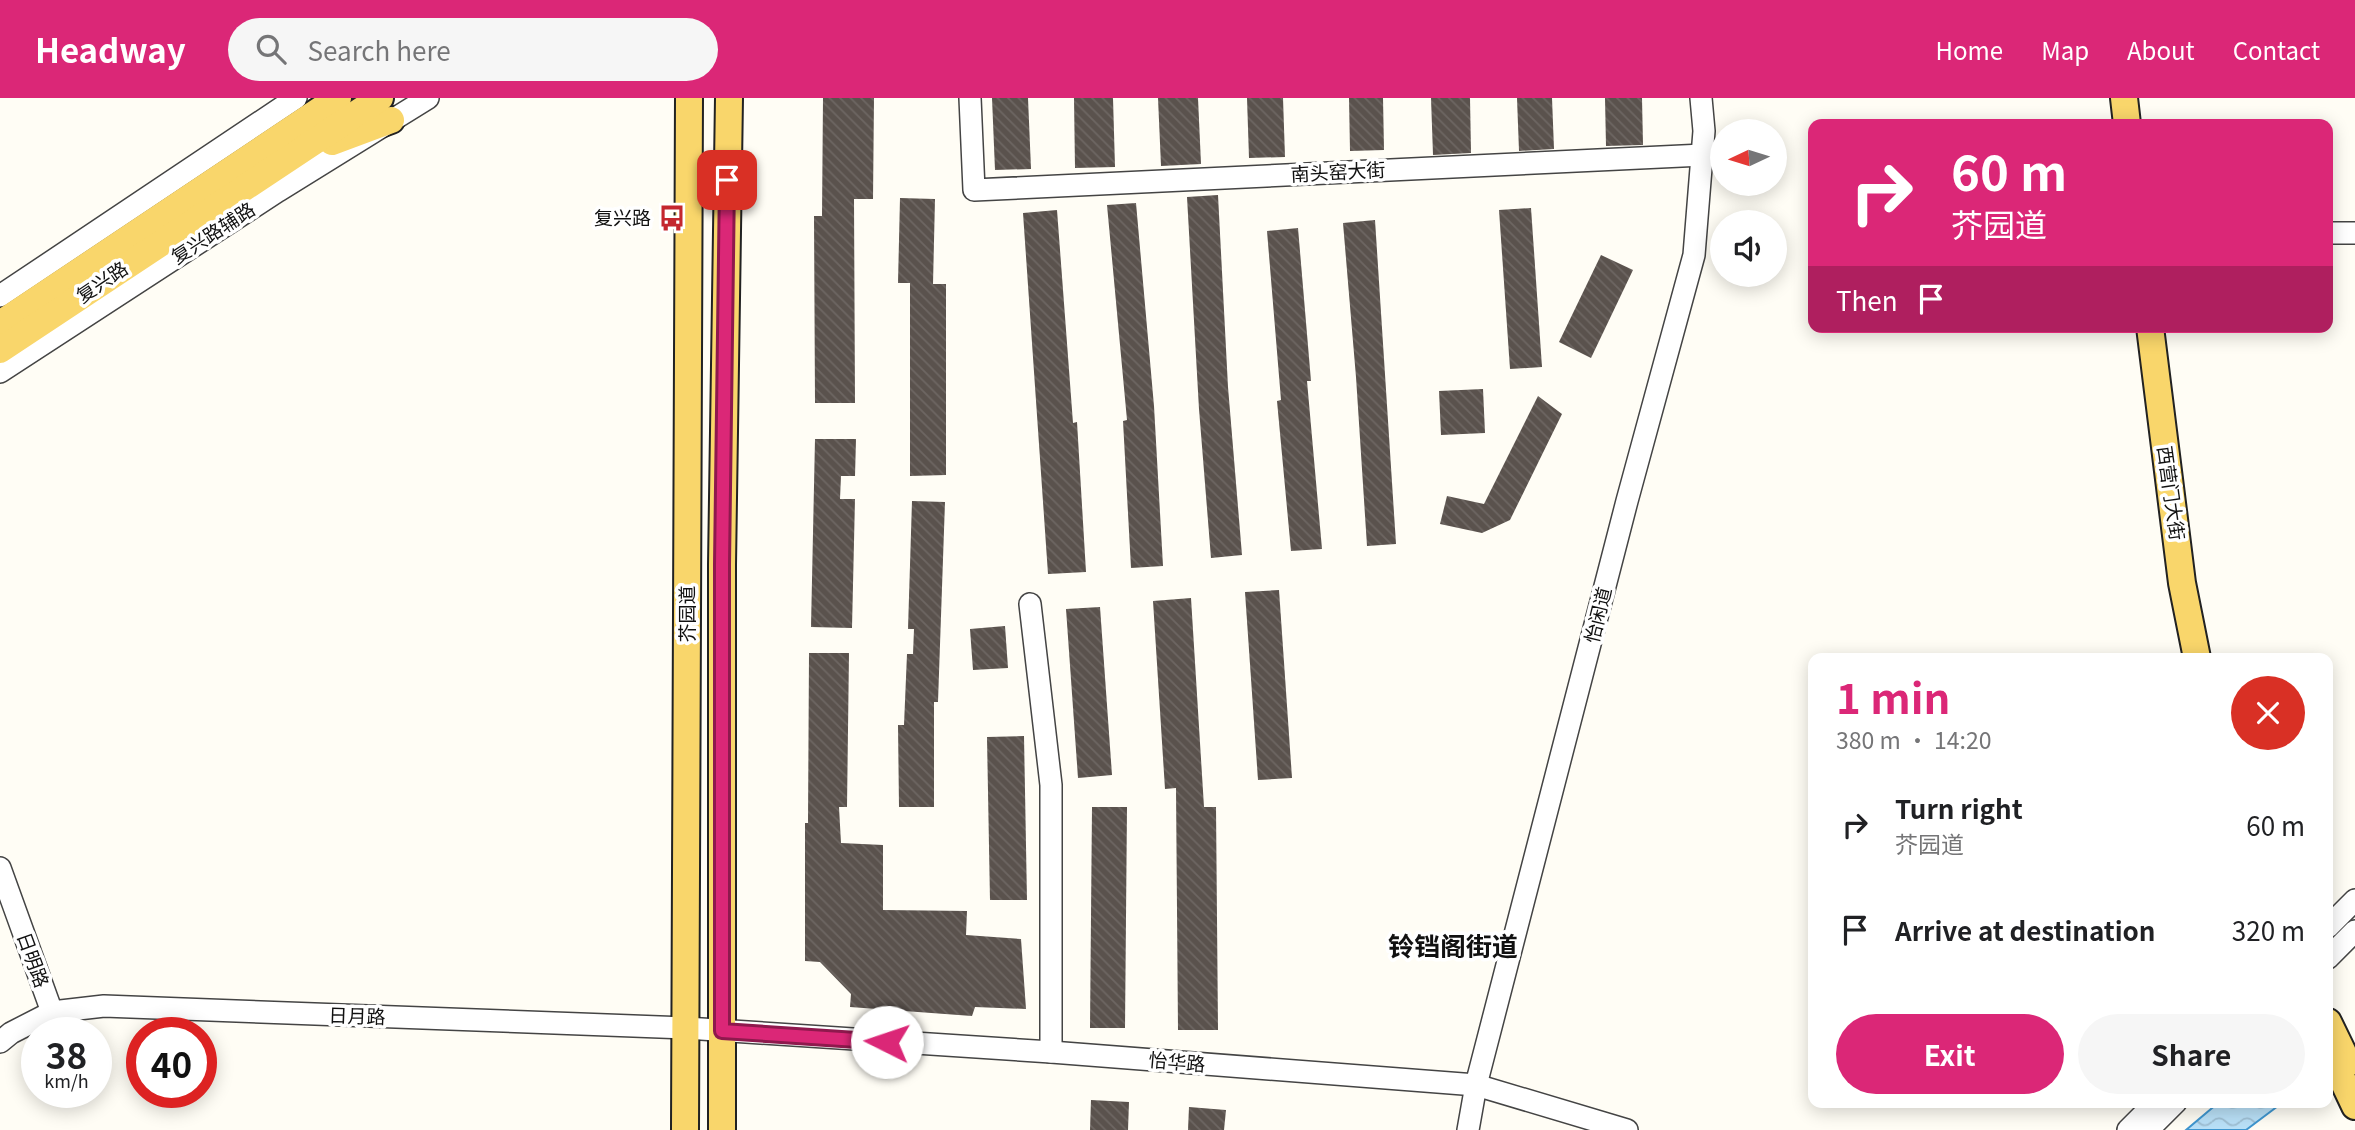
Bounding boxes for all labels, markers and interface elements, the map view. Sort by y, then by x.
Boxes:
search box [228,18,718,81]
text: Headway [35,25,186,73]
icon: search [252,30,290,68]
text: Search here [308,31,451,68]
text: Home [1936,32,2003,67]
text: Map [2041,32,2089,67]
text: About [2127,32,2195,67]
text: Contact [2233,32,2320,67]
north arrow [1710,119,1787,196]
map controls [1710,119,1787,287]
text: 60 m [1951,134,2067,205]
icon: right [1836,147,1927,238]
pin [697,150,757,210]
street label: 南头窑大街 [1290,155,1386,186]
icon: arrive [708,161,746,199]
street label: 复兴路辅路 [165,195,259,269]
text: 芥园道 [1951,200,2047,246]
place label: 复兴路 [594,203,651,230]
bus stop icon: 复兴路 [657,203,687,233]
button: sound [1710,210,1787,287]
street label: 复兴路 [70,254,132,308]
icon: arrive [1912,280,1950,318]
text: Then [1836,281,1898,318]
street label: 西营门大街 [2153,444,2192,542]
street label: 怡闲道 [1577,584,1617,646]
street label: 芥园道 [672,585,699,643]
text: 1 min [1836,665,1951,726]
button: close [2231,676,2305,750]
text: 380 m · 14:20 [1836,722,1992,756]
text: Turn right [1895,789,2023,826]
icon: right [1836,806,1874,844]
text: 60 m [2246,806,2305,843]
text: 芥园道 [1895,826,1964,860]
icon: arrive [1836,911,1874,949]
text: Arrive at destination [1895,911,2156,948]
text: 320 m [2232,911,2305,948]
district label: 铃铛阁街道 [1388,926,1518,963]
street label: 日明路 [12,928,57,991]
street label: 日月路 [328,1000,386,1029]
position arrow [850,1005,924,1079]
button: Exit [1836,1014,2064,1094]
button: Share [2078,1014,2305,1094]
speed limit sign: 40 [126,1017,217,1108]
text: 38 [46,1028,87,1079]
street label: 怡华路 [1148,1045,1207,1076]
text: km/h [44,1067,89,1093]

